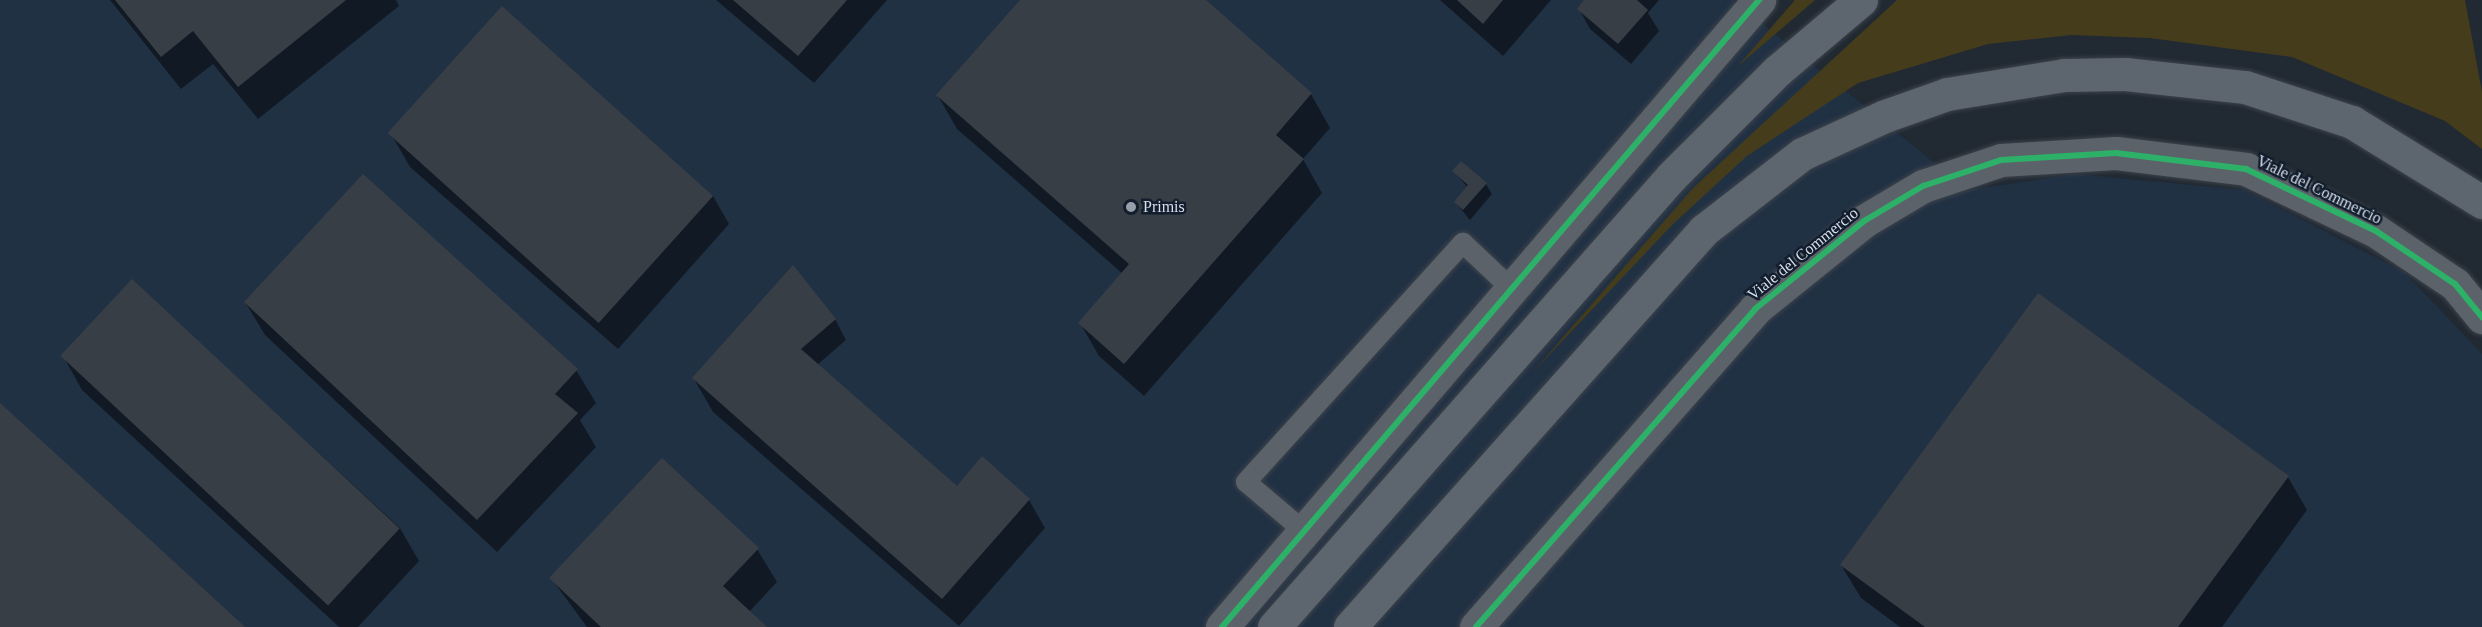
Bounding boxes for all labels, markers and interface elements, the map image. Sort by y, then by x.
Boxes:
street label: Viale del Commercio [2253,151,2385,229]
place label: Primis [1143,197,1185,217]
marker: Primis [1124,200,1138,214]
street label: Viale del Commercio [1744,204,1862,304]

